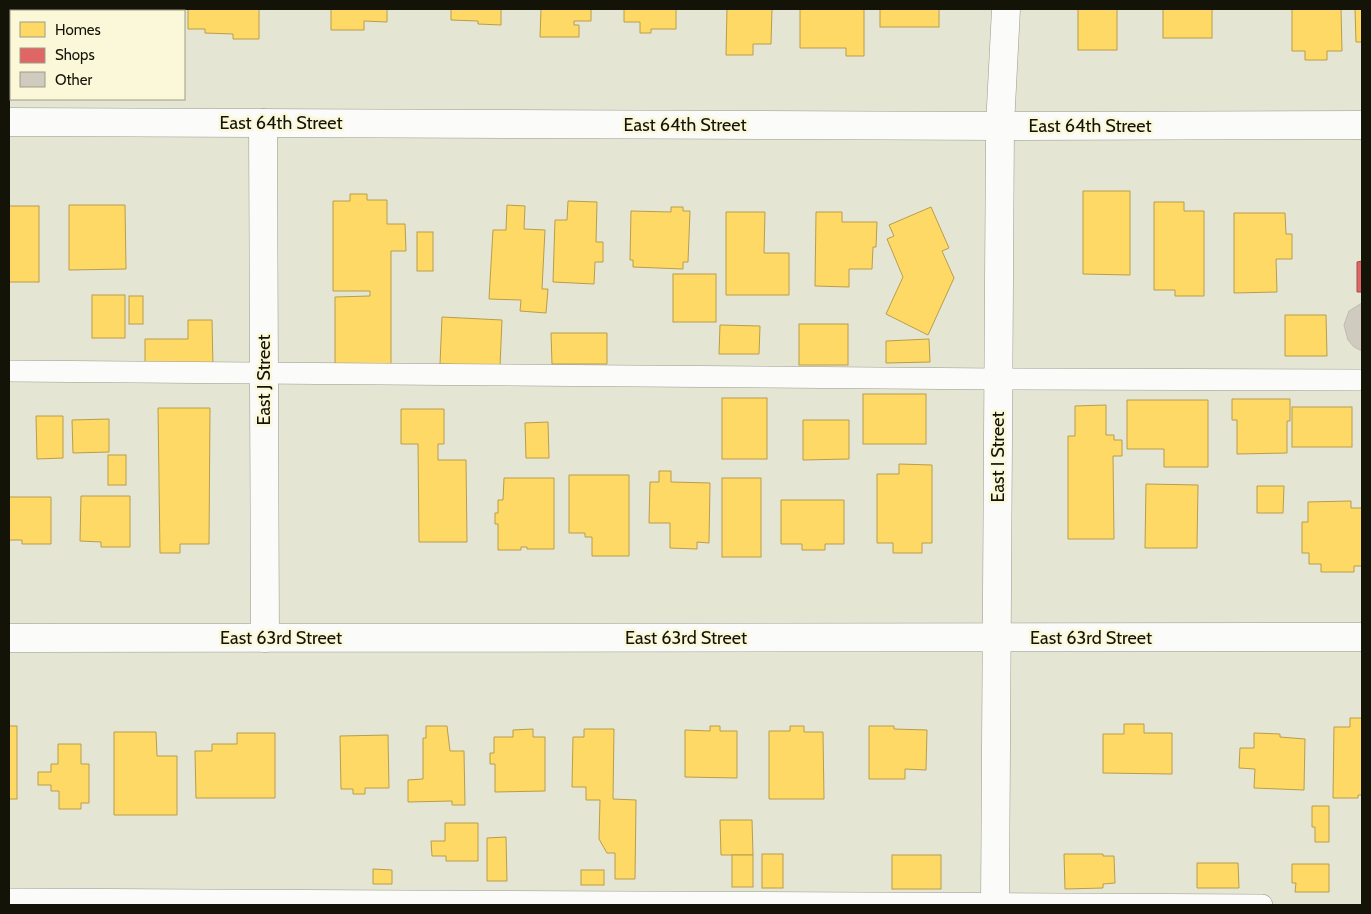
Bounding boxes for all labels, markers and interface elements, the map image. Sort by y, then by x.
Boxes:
legend [10,10,185,100]
text: Homes [55,21,101,39]
text: Shops [55,46,95,64]
text: Other [55,71,92,89]
street label: East 64th Street [220,112,342,134]
street label: East 64th Street [624,114,746,136]
street label: East 64th Street [1029,115,1151,137]
street label: East J Street [253,334,275,426]
street label: East I Street [987,411,1009,503]
street label: East 63rd Street [220,627,342,649]
street label: East 63rd Street [625,627,747,649]
street label: East 63rd Street [1030,627,1152,649]

